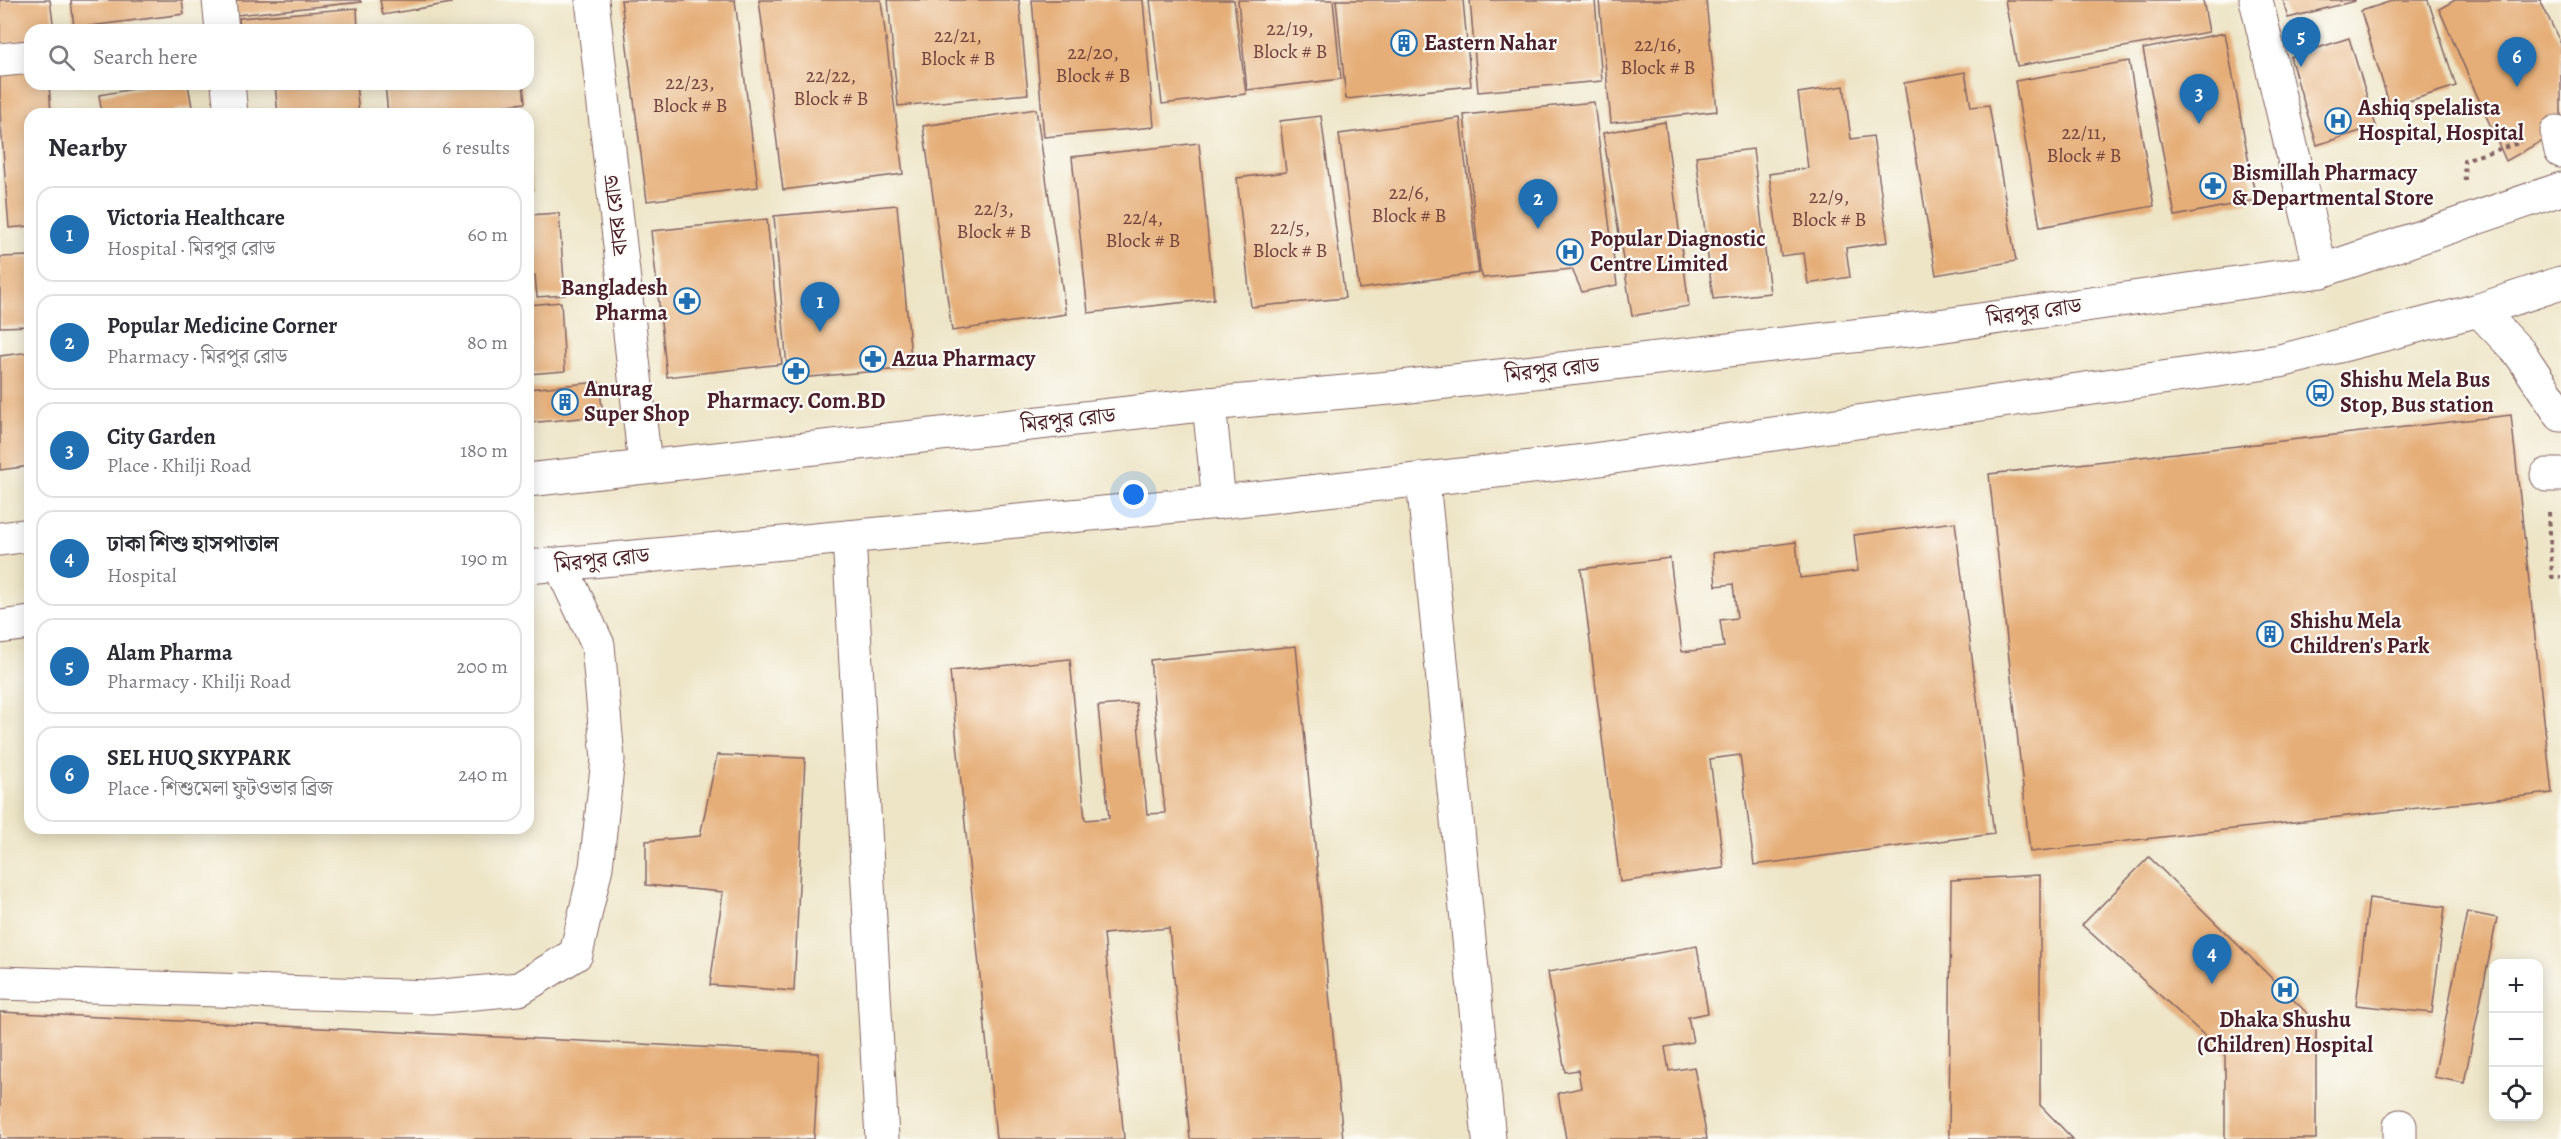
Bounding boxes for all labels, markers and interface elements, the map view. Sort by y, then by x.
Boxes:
house number: 22/19, Block # B [1252,15,1328,65]
pin: 5 [2282,17,2320,67]
house number: 22/21, Block # B [920,22,996,72]
search box [24,24,534,90]
building icon: Eastern Nahar [1389,28,1419,58]
place label: Eastern Nahar [1424,28,1557,58]
house number: 22/16, Block # B [1620,31,1696,81]
pin: 6 [2498,38,2536,87]
house number: 22/20, Block # B [1055,39,1131,89]
icon: search [45,41,78,74]
text: Search here [93,42,198,72]
house number: 22/22, Block # B [793,62,869,112]
house number: 22/23, Block # B [652,69,728,119]
pin: 3 [2180,74,2218,124]
place label: Ashiq spelalista Hospital, Hospital [2357,93,2524,148]
hospital icon: Ashiq spelalista Hospital, Hospital [2323,106,2353,136]
house number: 22/11, Block # B [2046,119,2122,169]
text: Nearby [48,130,127,165]
text: 6 results [442,134,510,161]
place label: Bismillah Pharmacy & Departmental Store [2232,158,2434,213]
pharmacy icon: Bismillah Pharmacy & Departmental Store [2198,171,2228,201]
street label: বাবর রোড [596,172,636,258]
house number: 22/6, Block # B [1371,179,1447,229]
pin: 2 [1518,180,1558,229]
house number: 22/9, Block # B [1791,183,1867,233]
house number: 22/3, Block # B [956,195,1032,245]
text: Victoria Healthcare [107,203,285,233]
house number: 22/4, Block # B [1105,204,1181,254]
house number: 22/5, Block # B [1252,214,1328,264]
text: 1 [66,221,73,248]
text: 60 m [468,221,508,248]
place label: Popular Diagnostic Centre Limited [1590,224,1766,279]
text: Hospital · মিরপুর রোড [107,235,275,262]
hospital icon: Popular Diagnostic Centre Limited [1555,237,1585,267]
place label: Bangladesh Pharma [561,273,668,328]
pin: 1 [800,282,840,332]
pharmacy icon: Bangladesh Pharma [672,286,702,316]
street label: মিরপুর রোড [1984,290,2085,334]
text: Popular Medicine Corner [107,311,337,341]
text: 2 [65,329,74,356]
text: 80 m [467,329,508,356]
text: Pharmacy · মিরপুর রোড [107,343,287,370]
pharmacy icon: Azua Pharmacy [858,344,888,374]
place label: Azua Pharmacy [891,344,1036,374]
street label: মিরপুর রোড [1502,350,1602,390]
pharmacy icon: Pharmacy. Com.BD [781,356,811,386]
place label: Shishu Mela Bus Stop, Bus station [2340,365,2494,420]
place label: Anurag Super Shop [583,374,690,429]
bus stop icon: Shishu Mela Bus Stop, Bus station [2305,378,2335,408]
place label: Pharmacy. Com.BD [706,386,886,416]
building icon: Anurag Super Shop [550,387,580,417]
street label: মিরপুর রোড [1018,400,1118,440]
text: City Garden [107,422,216,452]
text: 3 [65,437,74,464]
text: 180 m [460,437,508,464]
text: Place · Khilji Road [107,452,251,479]
your location [1119,480,1148,509]
text: ঢাকা শিশু হাসপাতাল [107,529,279,559]
street label: মিরপুর রোড [552,540,652,580]
text: 4 [65,545,74,572]
text: 190 m [461,545,508,572]
text: Hospital [107,562,177,589]
place label: Shishu Mela Children's Park [2290,606,2430,661]
building icon: Shishu Mela Children's Park [2255,619,2285,649]
text: Alam Pharma [107,638,233,668]
text: 5 [65,653,74,680]
text: 200 m [457,653,508,680]
text: Pharmacy · Khilji Road [107,668,291,695]
text: SEL HUQ SKYPARK [107,743,291,773]
text: 6 [65,761,74,788]
text: 240 m [458,761,508,788]
text: Place · শিশুমেলা ফুটওভার ব্রিজ [107,775,333,802]
pin: 4 [2192,934,2232,984]
map controls [2489,959,2543,1121]
button: + [2489,959,2543,1013]
hospital icon: Dhaka Shushu (Children) Hospital [2270,975,2300,1005]
place label: Dhaka Shushu (Children) Hospital [2197,1005,2373,1060]
button: − [2489,1013,2543,1067]
button: locate [2489,1067,2543,1121]

